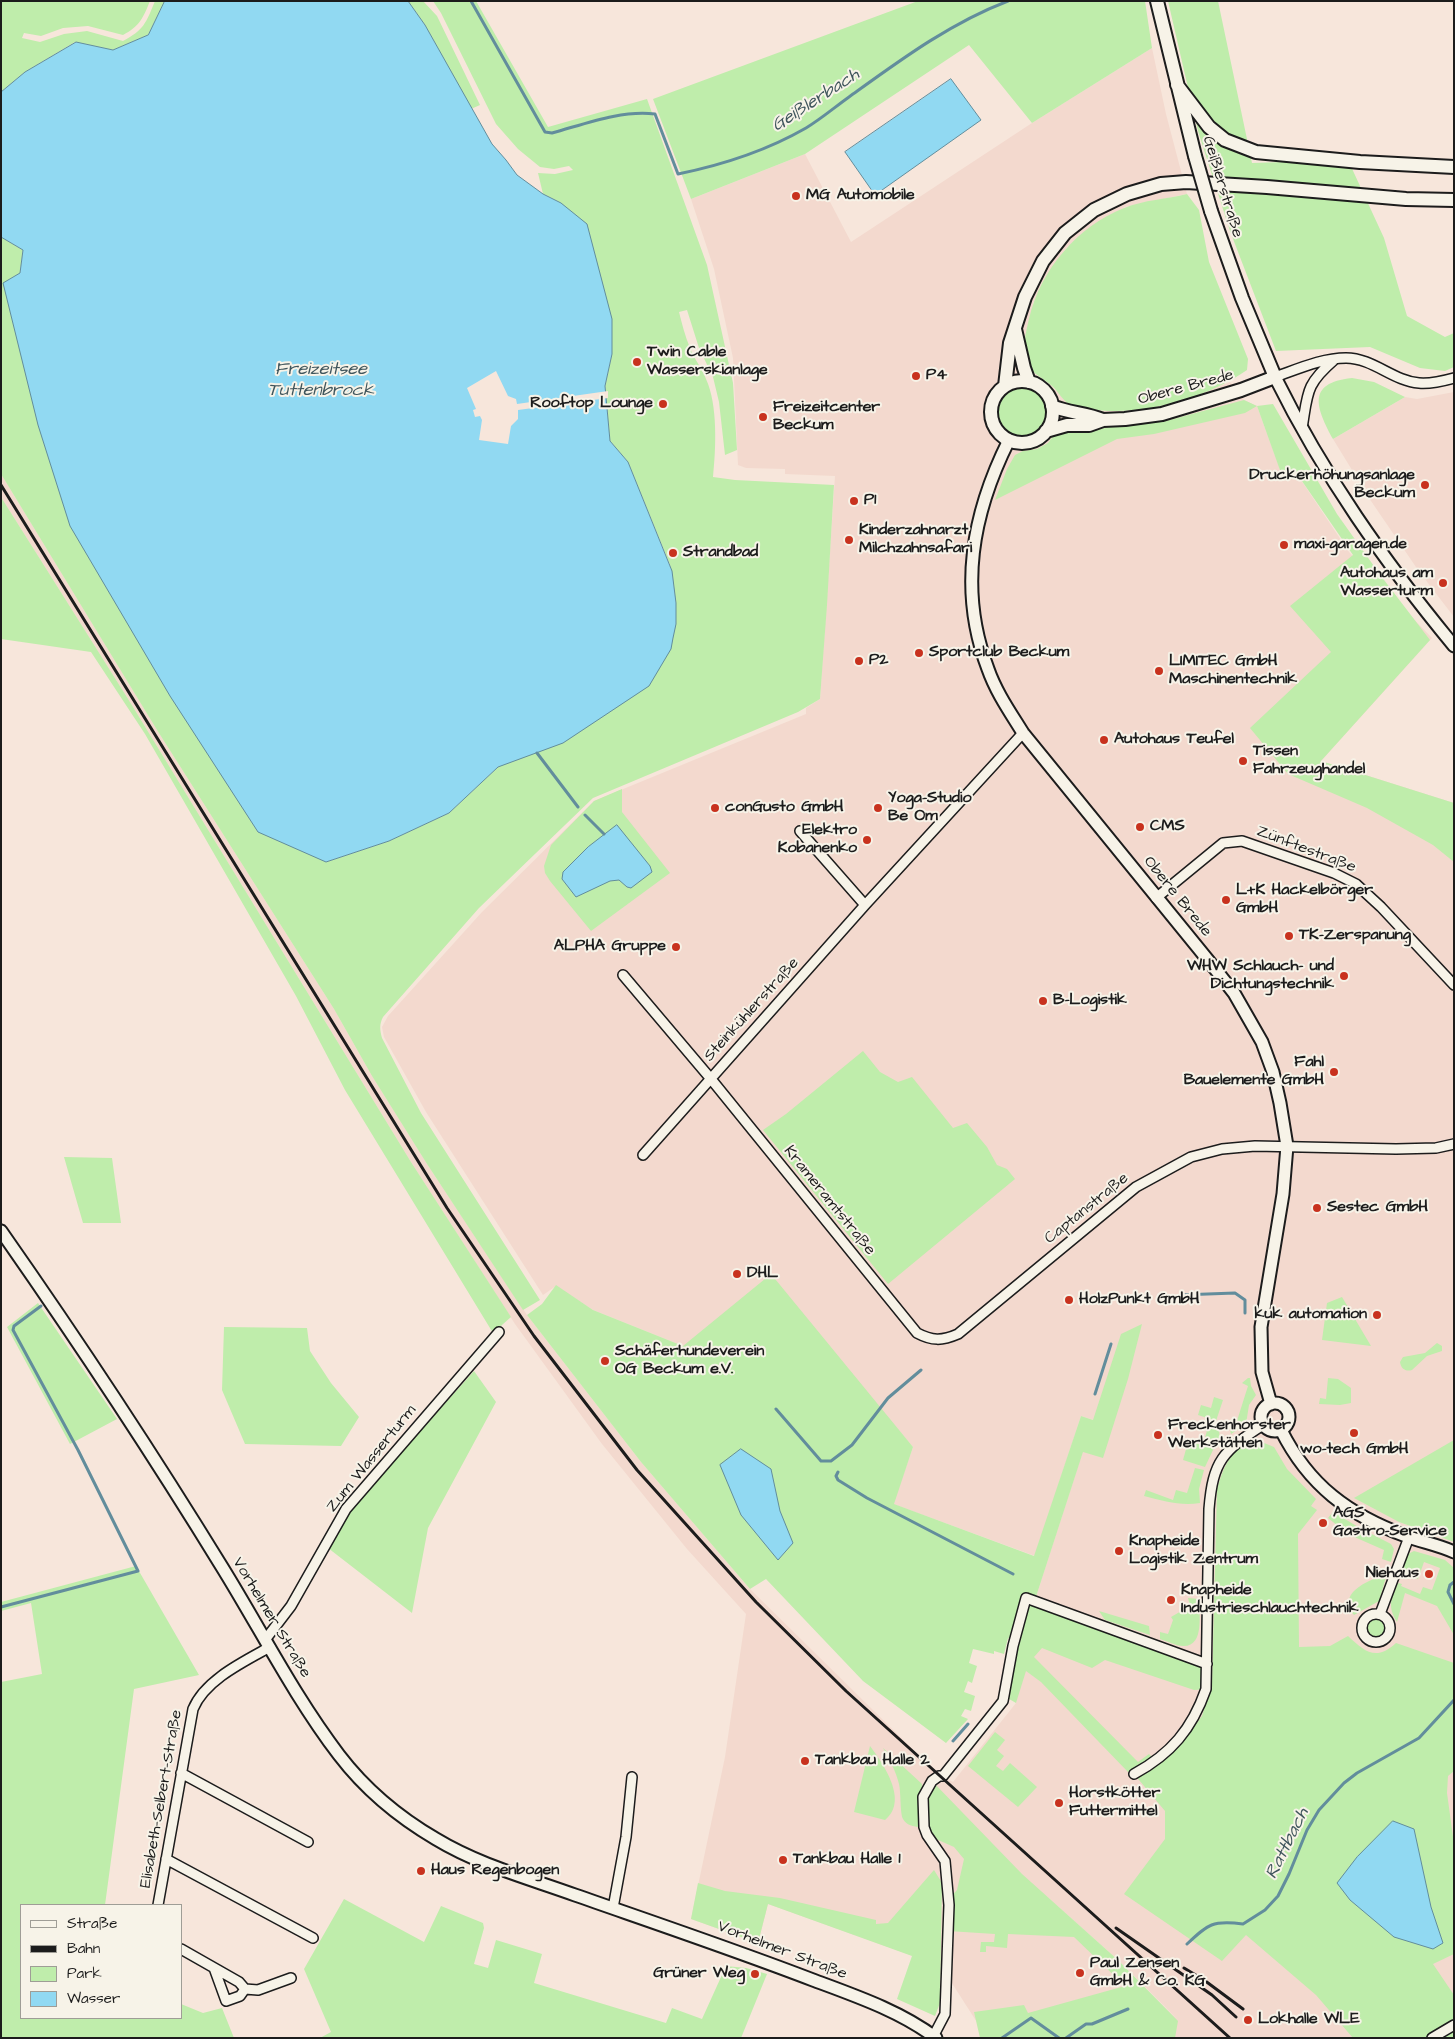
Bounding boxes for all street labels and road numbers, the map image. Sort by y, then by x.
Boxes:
street label: Geißlerstraße [1197,134,1247,240]
street label: Obere Brede [1136,366,1236,410]
street label: Zünftestraße [1254,822,1358,878]
street label: Obere Brede [1139,853,1215,941]
street label: Steinkühlerstraße [700,954,804,1066]
street label: Krameramtstraße [779,1142,879,1260]
street label: Captanstraße [1041,1169,1133,1249]
street label: Zum Wasserturm [323,1402,421,1516]
street label: Vorhelmer Straße [227,1554,315,1682]
street label: Elisabeth-Selbert-Straße [137,1708,187,1890]
street label: Vorhelmer Straße [715,1917,849,1985]

